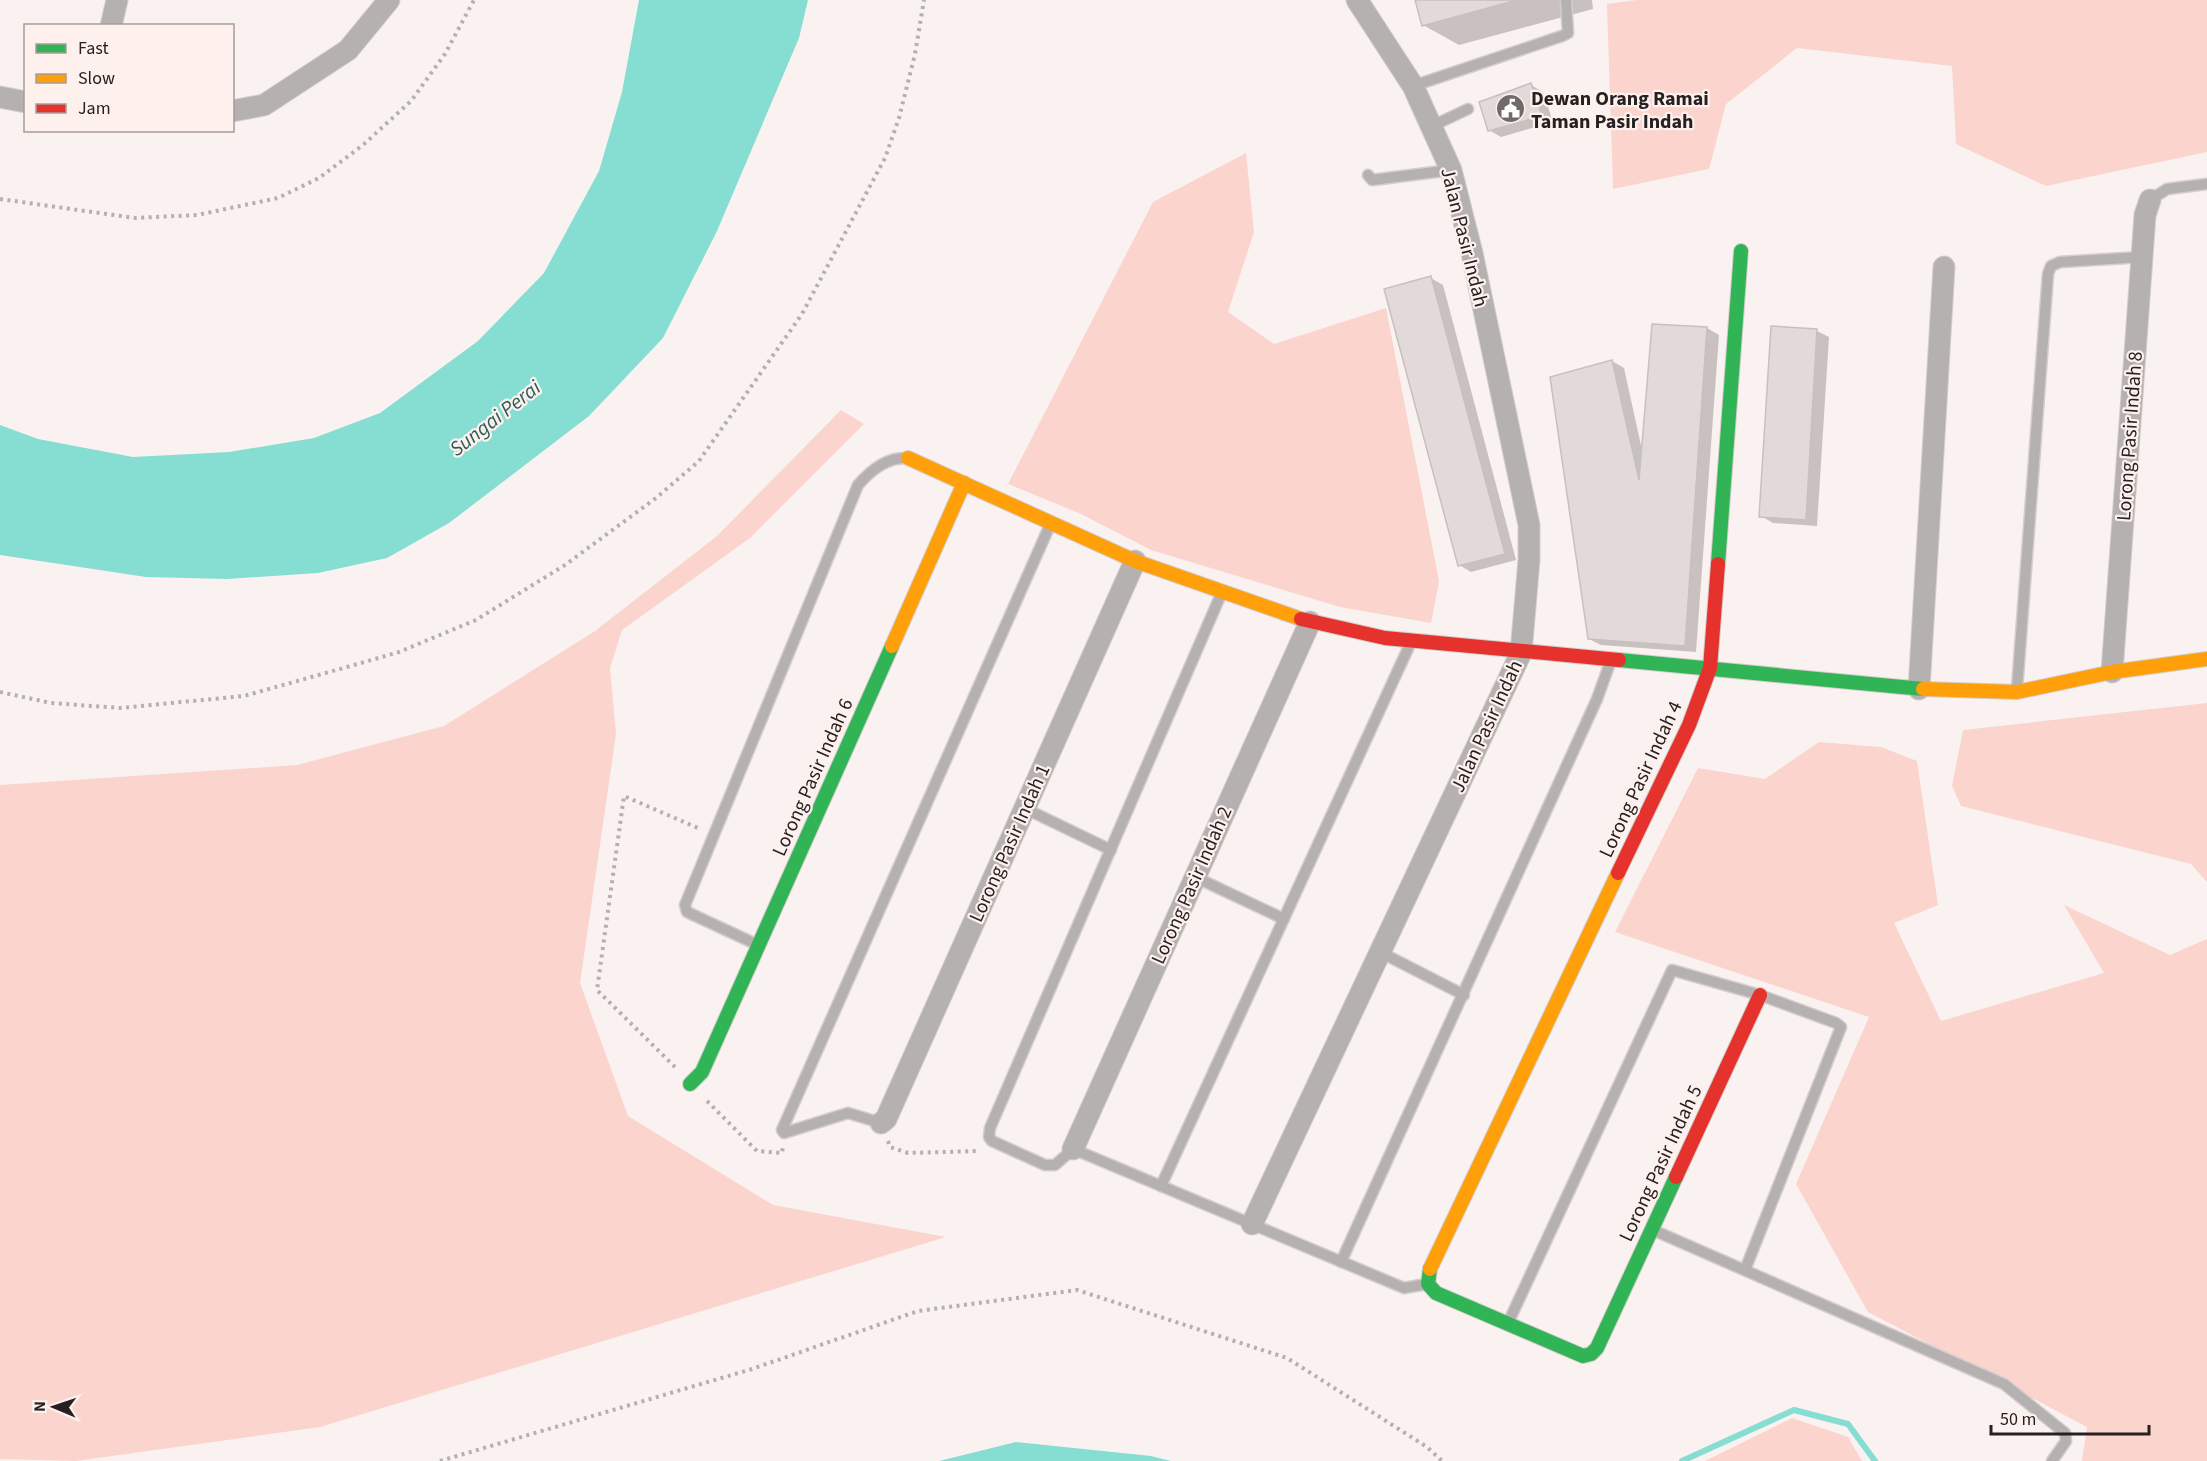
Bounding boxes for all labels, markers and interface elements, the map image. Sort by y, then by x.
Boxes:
legend [24,24,234,132]
text: Fast [78,36,109,61]
text: Slow [78,66,115,91]
place label: Dewan Orang Ramai Taman Pasir Indah [1531,85,1709,136]
public building icon: Dewan Orang Ramai Taman Pasir Indah [1494,93,1526,125]
text: Jam [78,96,111,121]
street label: Jalan Pasir Indah [1433,165,1495,310]
street label: Lorong Pasir Indah 8 [2110,350,2150,522]
water label: Sungai Perai [443,372,548,463]
street label: Jalan Pasir Indah [1444,656,1530,797]
street label: Lorong Pasir Indah 6 [766,694,860,861]
street label: Lorong Pasir Indah 4 [1592,696,1690,862]
street label: Lorong Pasir Indah 1 [963,760,1057,927]
street label: Lorong Pasir Indah 2 [1145,802,1239,969]
street label: Lorong Pasir Indah 5 [1612,1081,1710,1246]
north arrow [24,1377,84,1437]
scale bar [1991,1398,2148,1436]
text: N [29,1401,51,1412]
text: 50 m [2000,1407,2036,1432]

